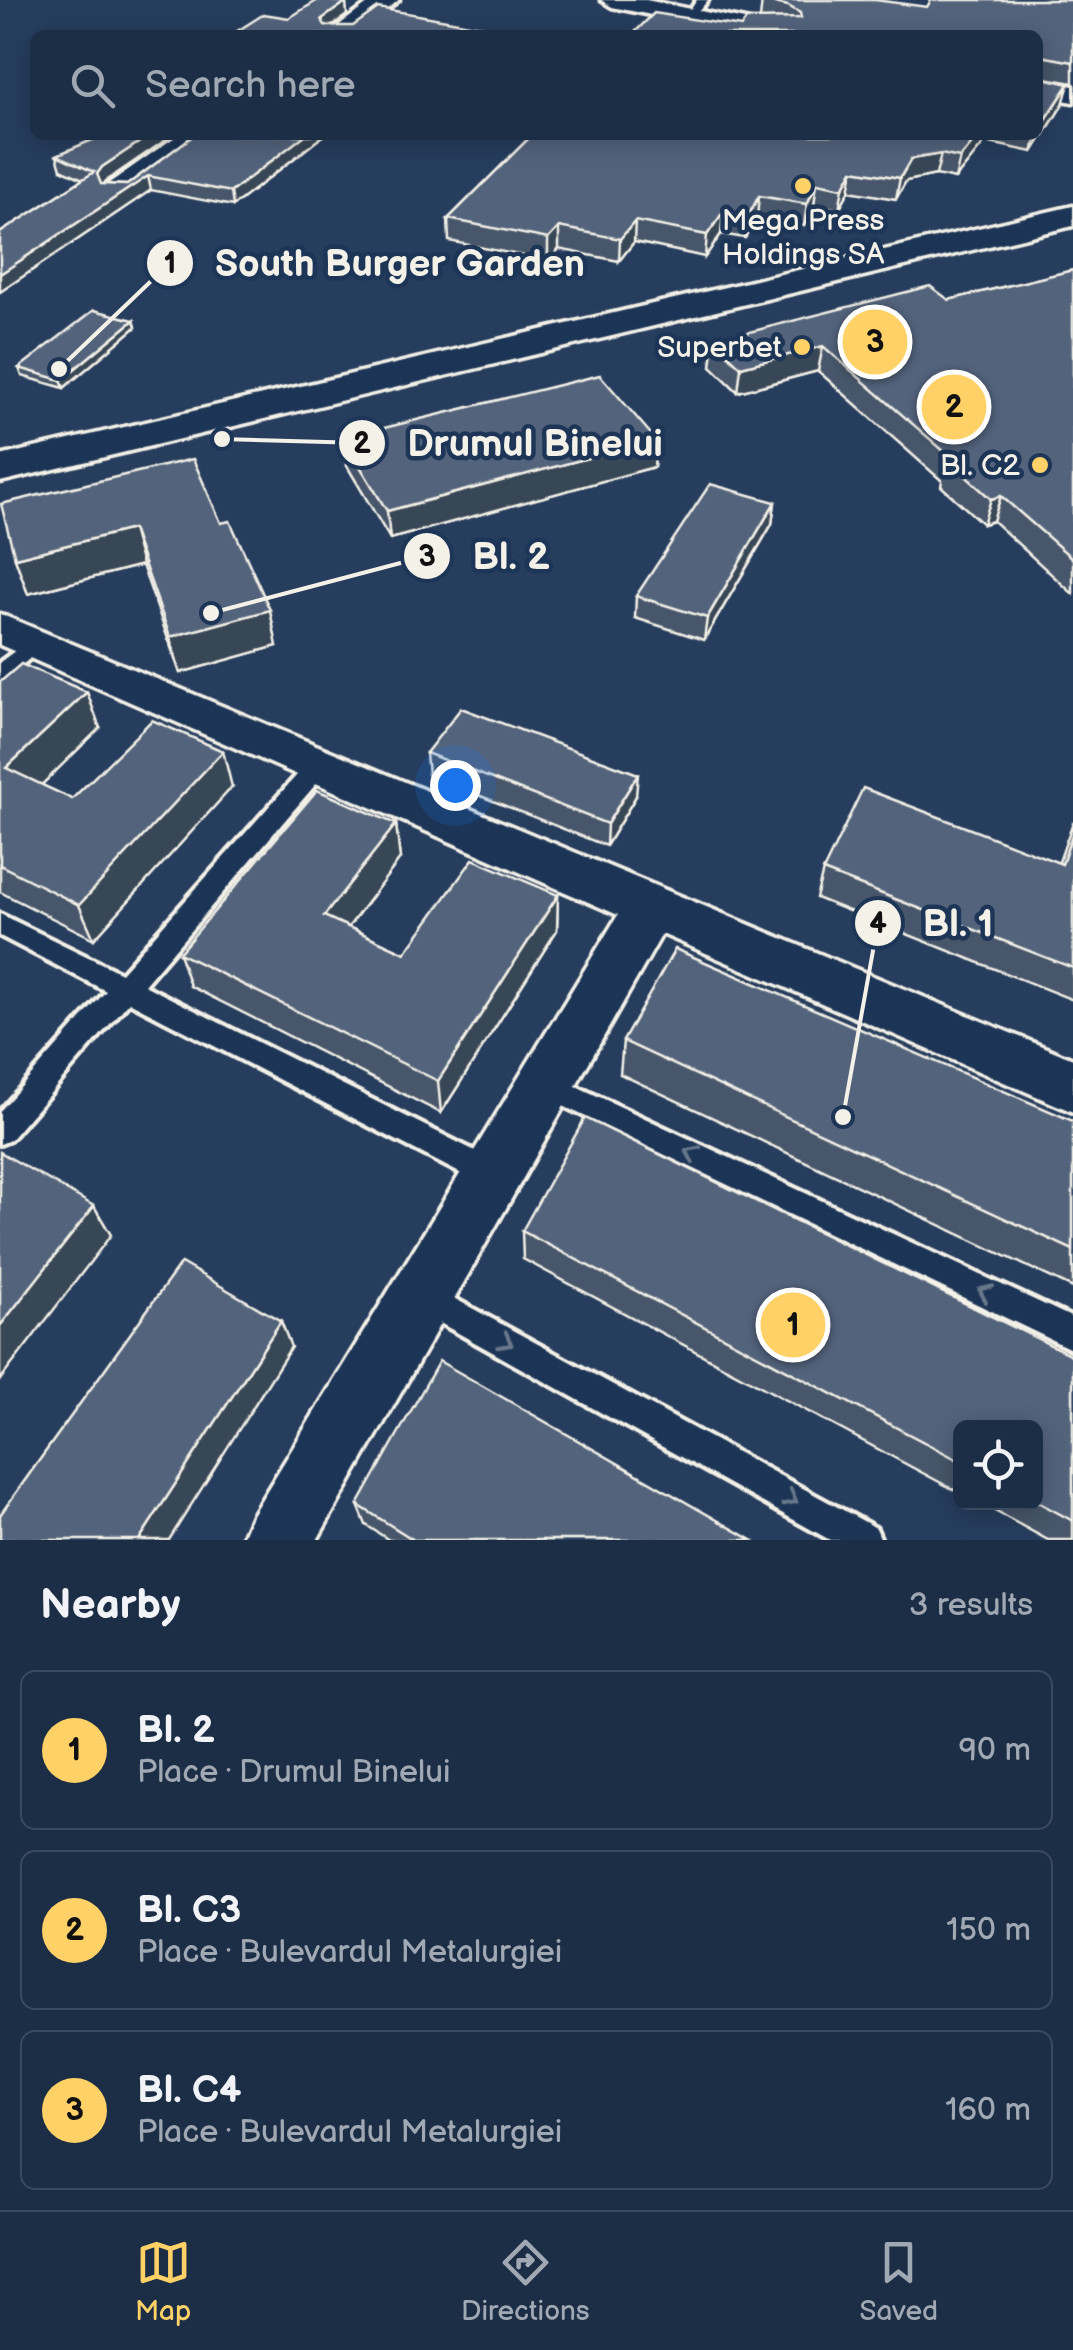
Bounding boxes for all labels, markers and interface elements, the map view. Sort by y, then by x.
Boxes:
search box [30,30,1043,140]
icon: search [65,58,120,113]
text: Search here [145,63,356,108]
marker: Mega Press Holdings SA [792,175,814,197]
place label: Mega Press Holdings SA [722,203,885,273]
callout: South Burger Garden [145,229,605,297]
text: South Burger Garden [215,242,585,287]
text: 1 [164,246,176,282]
pin: 3 [842,304,908,380]
place label: Superbet [657,330,782,366]
marker: Superbet [791,336,813,358]
pin: 2 [922,370,986,444]
callout: Drumul Binelui [337,409,683,477]
text: Drumul Binelui [407,422,663,467]
text: 2 [353,426,371,462]
place label: Bl. C2 [940,448,1020,484]
marker: Bl. C2 [1029,454,1051,476]
callout: Bl. 2 [402,522,570,590]
text: Bl. 2 [472,535,550,580]
text: 3 [418,539,436,575]
your location [430,760,481,811]
callout: Bl. 1 [853,889,1014,957]
text: Bl. 1 [923,902,993,947]
text: 4 [869,906,887,942]
one-way arrow [684,1145,702,1165]
one-way arrow [977,1285,995,1305]
pin: 1 [760,1288,826,1362]
one-way arrow [496,1330,514,1350]
map controls [953,1420,1043,1510]
button: locate [953,1420,1043,1510]
one-way arrow [780,1487,798,1507]
text: Nearby [40,1580,180,1631]
text: 3 results [909,1586,1033,1625]
text: Bl. 2 [137,1708,215,1753]
text: 1 [68,1731,81,1770]
text: 90 m [959,1731,1031,1770]
text: Place · Drumul Binelui [137,1753,451,1792]
text: Bl. C3 [137,1888,241,1933]
text: 2 [65,1911,84,1950]
text: 150 m [946,1911,1031,1950]
text: Place · Bulevardul Metalurgiei [137,1933,562,1972]
text: Bl. C4 [137,2068,241,2113]
text: 3 [65,2091,84,2130]
text: 160 m [945,2091,1031,2130]
text: Place · Bulevardul Metalurgiei [137,2113,562,2152]
tab: Map [135,2235,191,2328]
tab: Directions [461,2235,590,2328]
tab: Saved [860,2235,938,2328]

